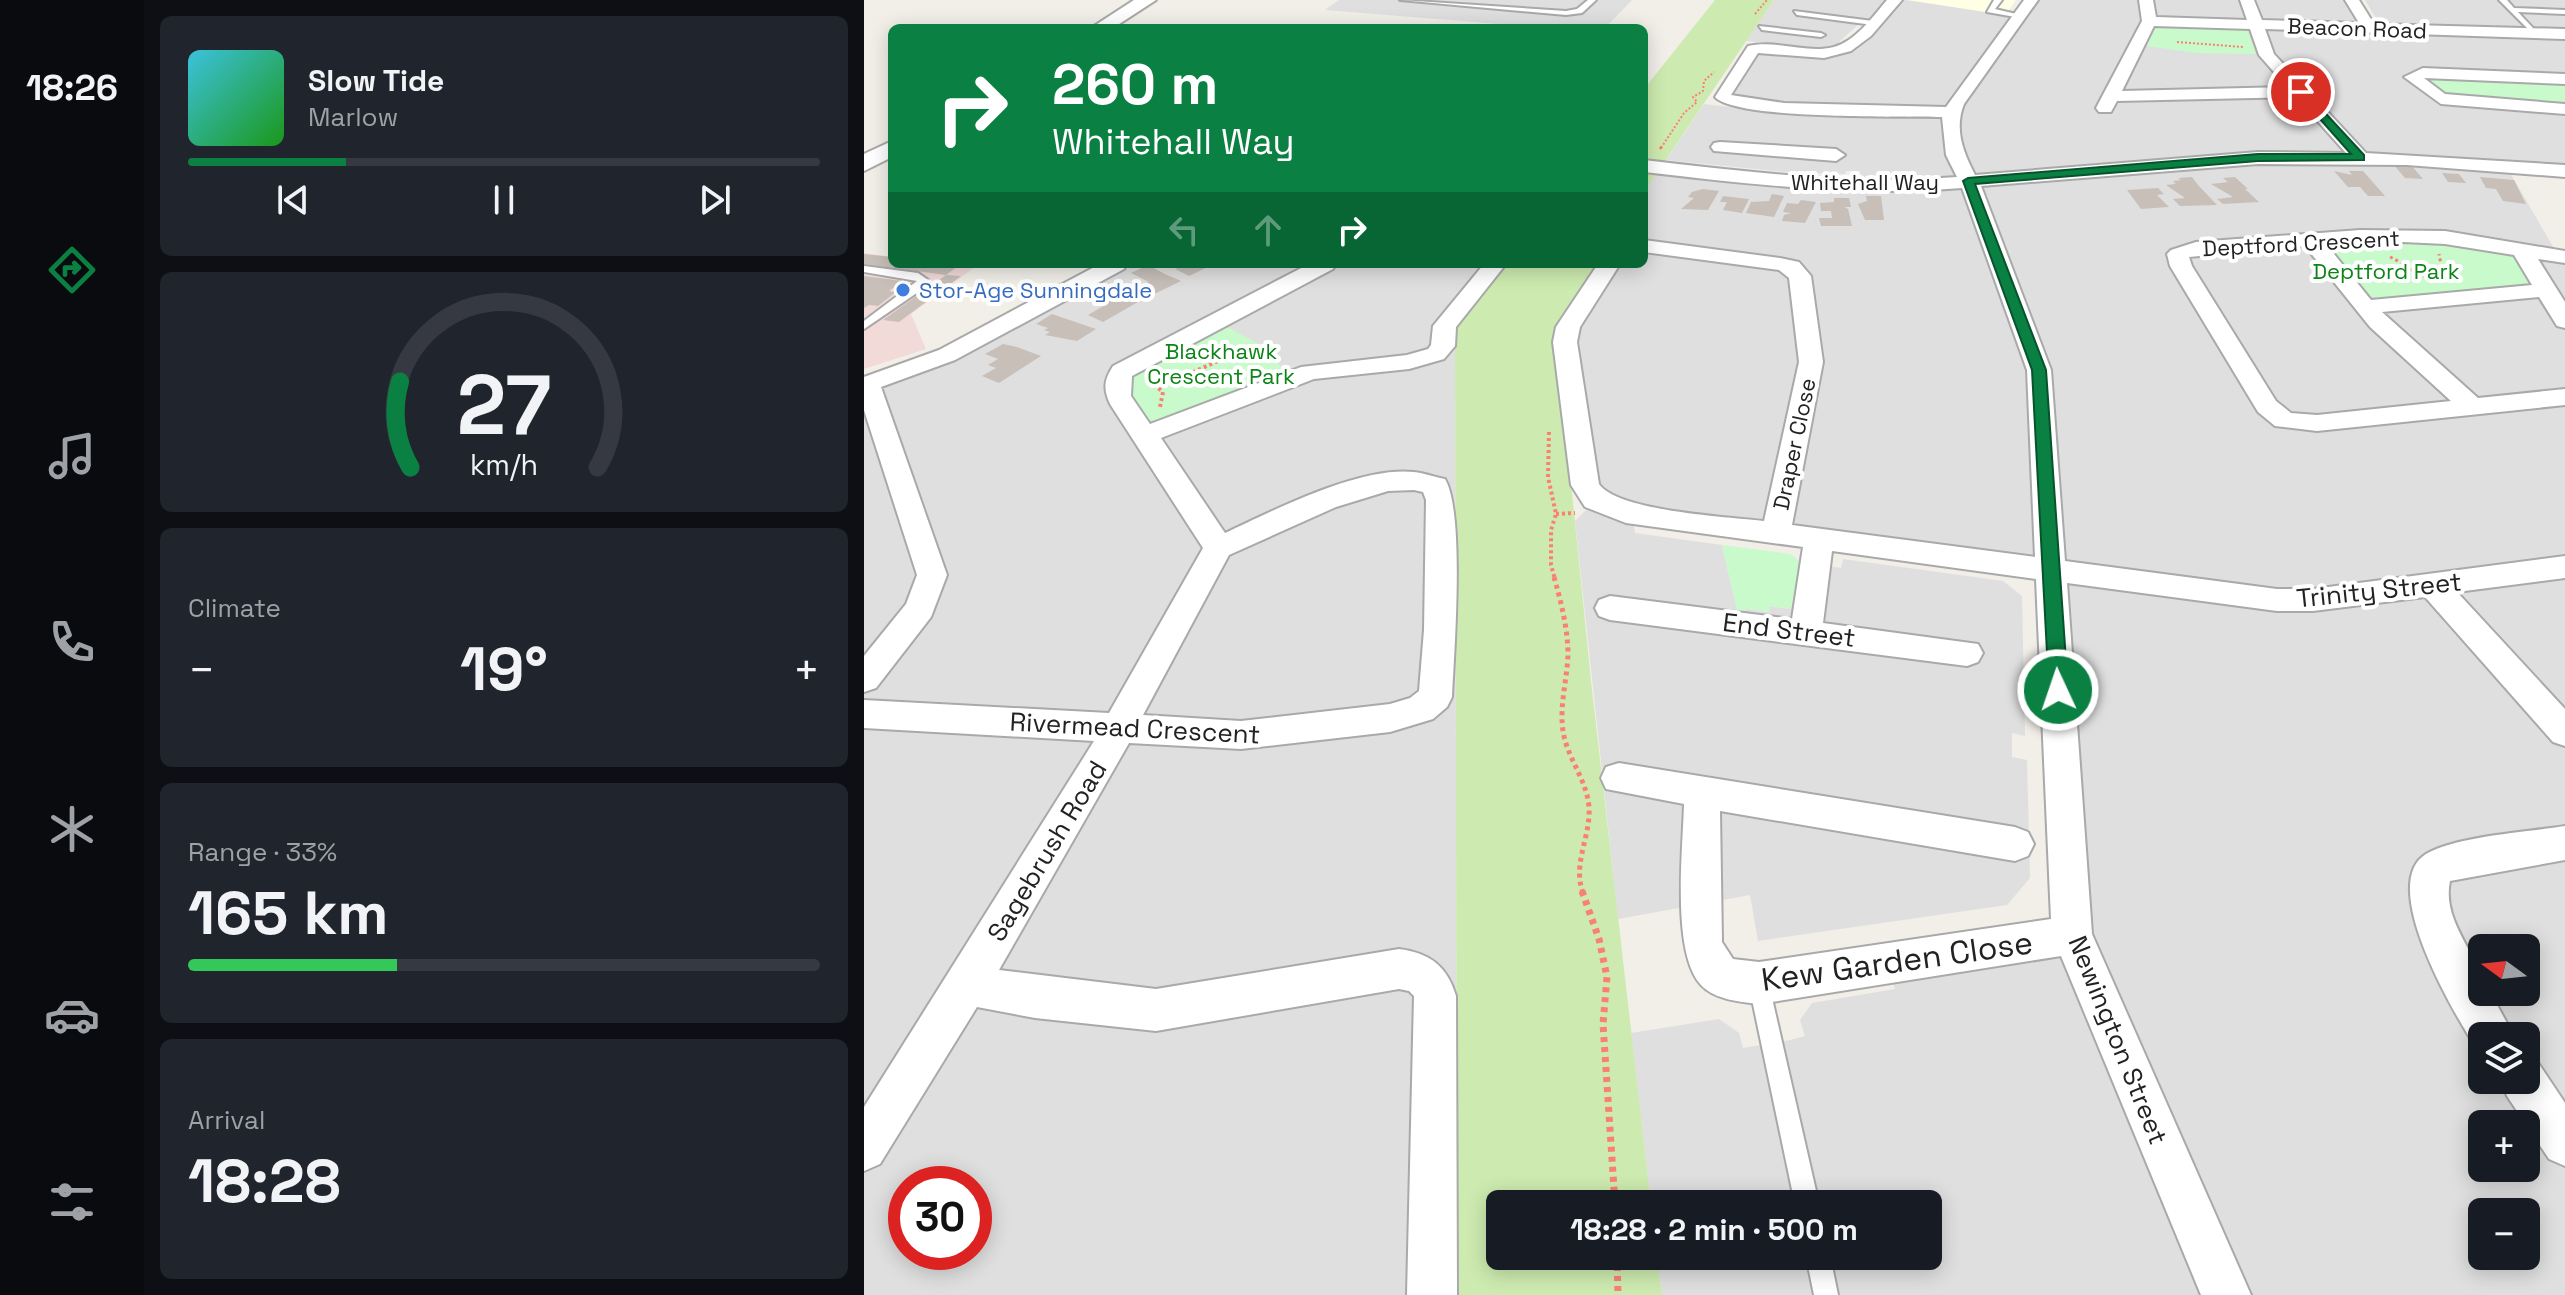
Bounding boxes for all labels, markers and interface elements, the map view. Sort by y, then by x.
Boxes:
street label: Beacon Road [2287,12,2427,44]
text: 260 m [1052,49,1218,120]
icon: right [920,56,1024,160]
pin [2267,58,2335,126]
text: Slow Tide [308,61,444,100]
text: 18:26 [26,65,118,111]
icon: arrive [2279,70,2323,114]
text: Marlow [308,100,398,134]
text: Whitehall Way [1052,119,1294,165]
street label: Whitehall Way [1791,168,1939,196]
icon: previous [271,178,315,222]
icon: pause [482,178,526,222]
icon: next [693,178,737,222]
icon: left [1162,208,1206,252]
icon: ahead [1246,208,1290,252]
icon: right [1330,208,1374,252]
street label: Deptford Crescent [2202,224,2400,262]
icon: directions [44,242,100,298]
park label: Deptford Park [2312,257,2460,285]
place label: Stor-Age Sunningdale [919,276,1152,304]
marker: Stor-Age Sunningdale [894,281,912,299]
park label: Blackhawk Crescent Park [1147,337,1295,390]
text: 27 [457,351,551,457]
street label: Draper Close [1766,376,1822,512]
icon: music [44,428,100,484]
text: km/h [470,447,538,483]
street label: Trinity Street [2295,564,2463,616]
text: Climate [188,591,281,625]
street label: End Street [1721,605,1857,655]
icon: phone [44,614,100,670]
text: 19° [460,631,548,708]
text: − [188,642,215,698]
text: + [793,642,820,698]
position arrow [2016,648,2100,732]
street label: Rivermead Crescent [1009,704,1261,752]
street label: Sagebrush Road [980,754,1114,948]
icon: climate [44,801,100,857]
text: Range · 33% [188,835,337,869]
text: 165 km [188,875,389,952]
street label: Kew Garden Close [1759,922,2035,1000]
street label: Newington Street [2061,931,2175,1149]
north arrow [2468,934,2540,1006]
map controls [2468,934,2540,1270]
icon: car [44,987,100,1043]
button: layers [2468,1022,2540,1094]
text: Arrival [188,1103,265,1137]
button: + [2468,1110,2540,1182]
text: 18:28 [188,1143,341,1220]
speed limit sign: 30 [888,1166,992,1270]
icon: filters [44,1174,100,1230]
button: − [2468,1198,2540,1270]
text: 18:28 · 2 min · 500 m [1570,1210,1858,1249]

